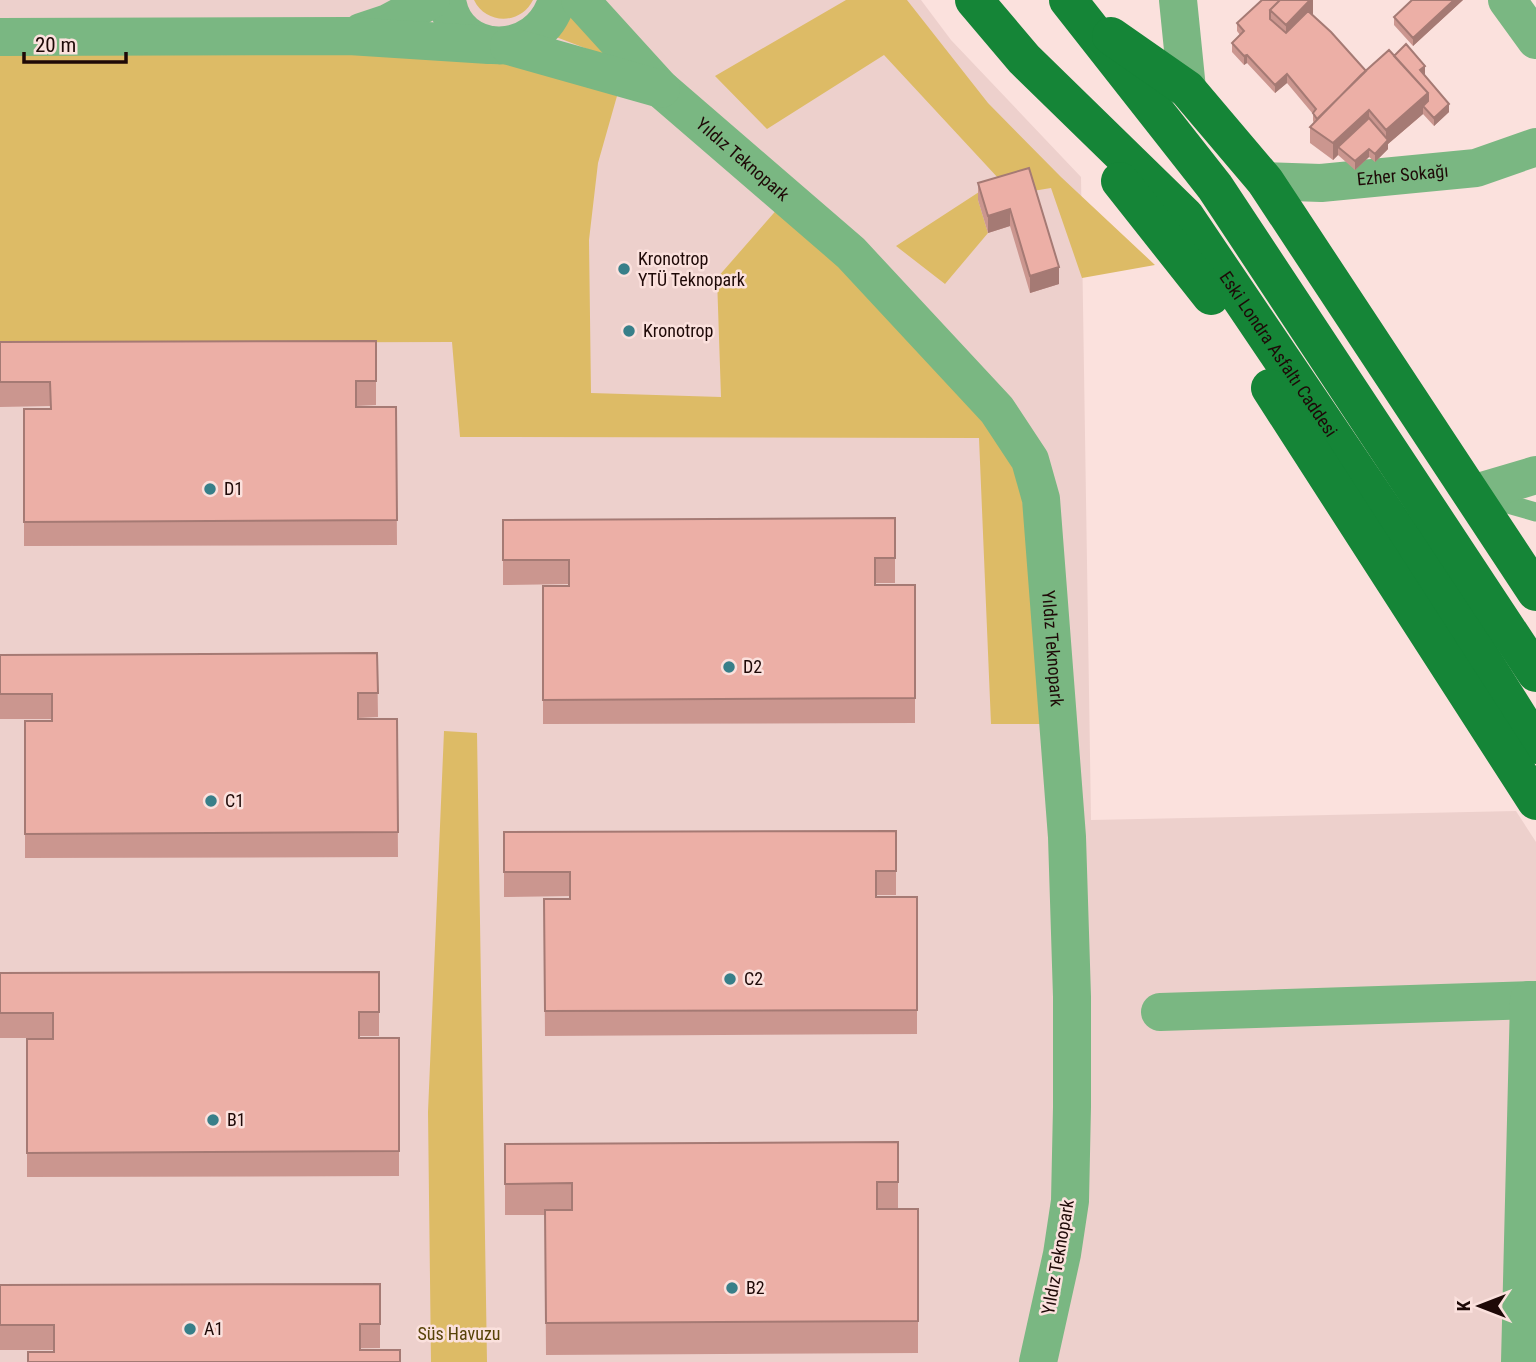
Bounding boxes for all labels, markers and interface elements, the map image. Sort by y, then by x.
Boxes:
scale bar [24,21,126,65]
text: 20 m [35,33,76,57]
street label: Yıldız Teknopark [692,113,794,205]
street label: Ezher Sokağı [1356,160,1449,189]
place label: Kronotrop YTÜ Teknopark [638,248,745,290]
marker: Kronotrop YTÜ Teknopark [616,261,632,277]
street label: Eski Londra Asfaltı Caddesi [1215,267,1342,441]
place label: Kronotrop [643,320,714,341]
marker: Kronotrop [621,323,637,339]
place label: D1 [224,478,243,499]
marker: D1 [202,481,218,497]
street label: Yıldız Teknopark [1038,589,1068,707]
place label: D2 [743,656,762,677]
marker: D2 [721,659,737,675]
place label: C1 [225,790,244,811]
marker: C1 [203,793,219,809]
place label: C2 [744,968,763,989]
marker: C2 [722,971,738,987]
place label: B1 [227,1109,246,1130]
marker: B1 [205,1112,221,1128]
street label: Yıldız Teknopark [1037,1198,1078,1316]
north arrow [1445,1271,1515,1341]
place label: B2 [746,1277,765,1298]
marker: B2 [724,1280,740,1296]
text: K [1452,1300,1475,1311]
place label: A1 [204,1318,223,1339]
marker: A1 [182,1321,198,1337]
park label: Süs Havuzu [417,1323,501,1344]

